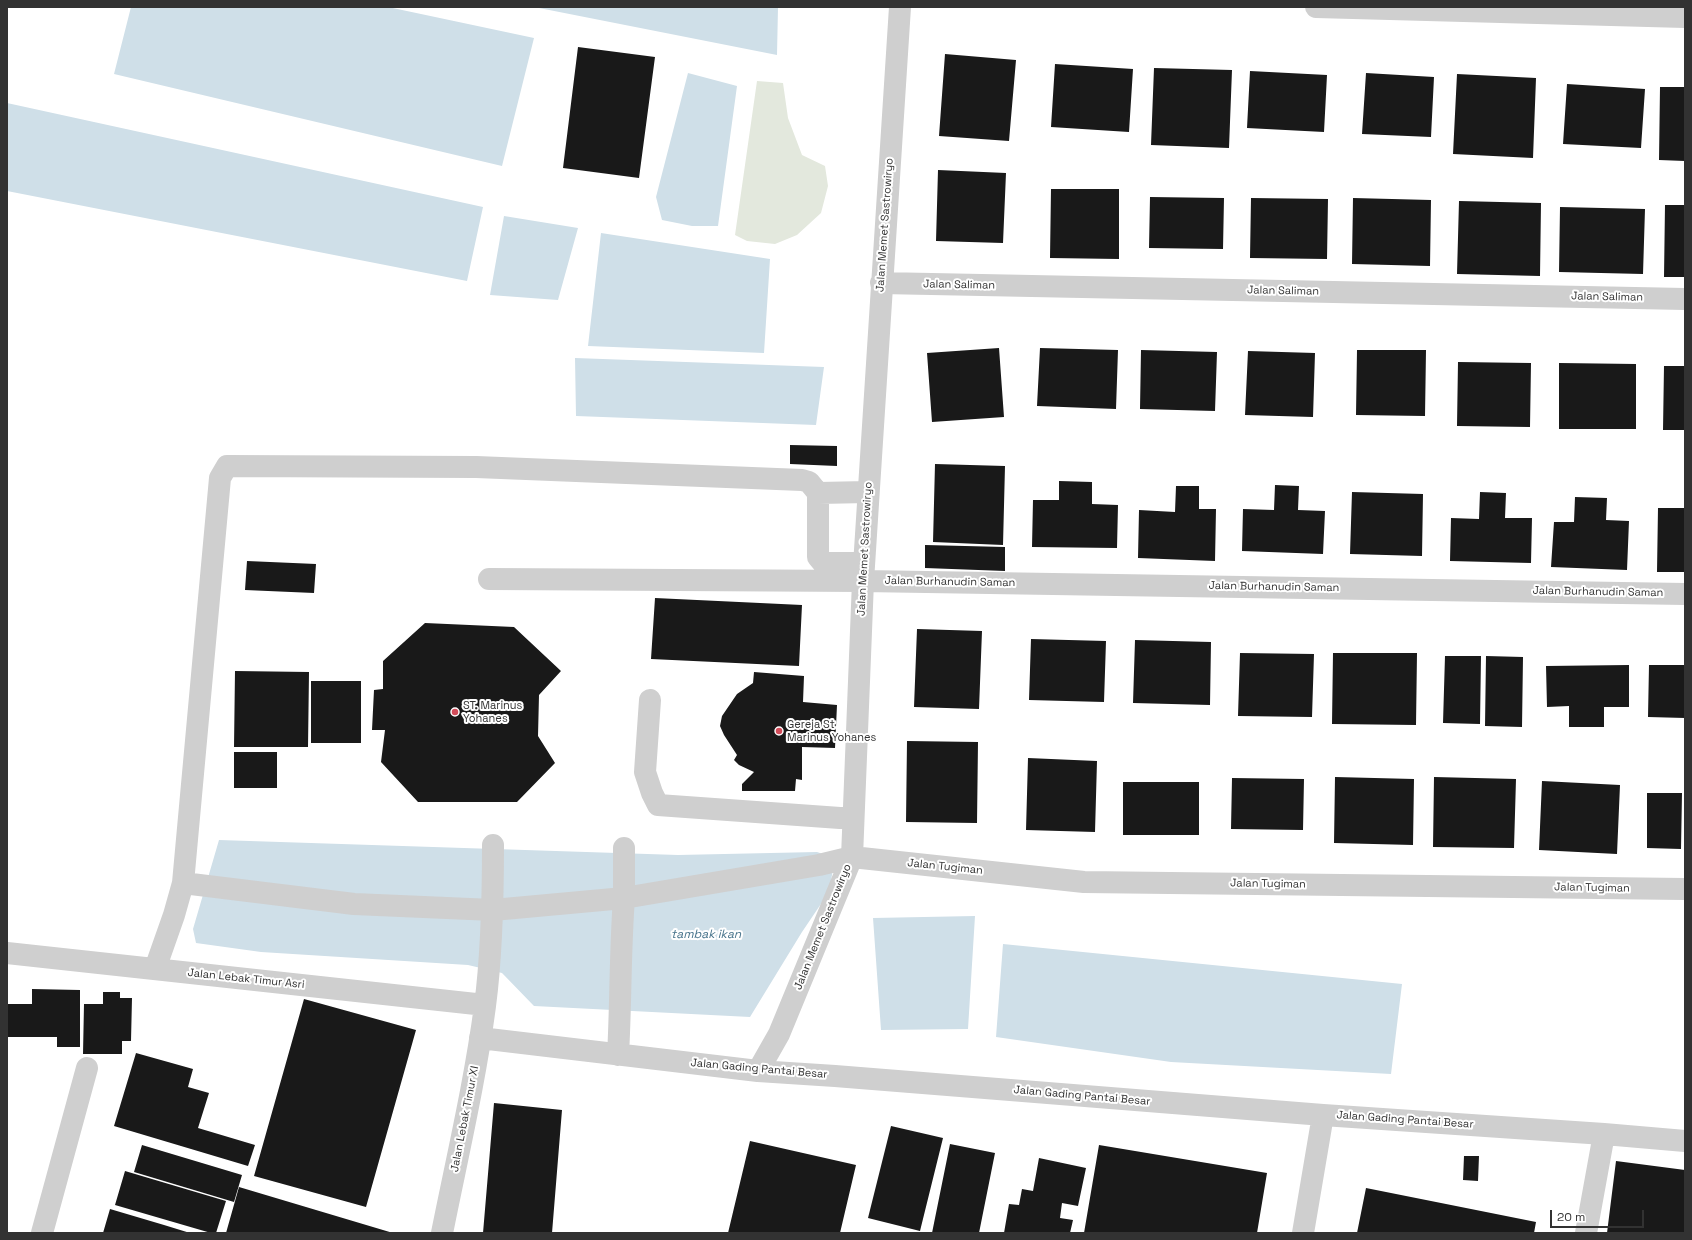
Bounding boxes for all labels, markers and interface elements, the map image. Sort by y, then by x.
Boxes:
street label: Jalan Memet Sastrowiryo [874,157,896,293]
street label: Jalan Saliman [923,278,995,292]
street label: Jalan Saliman [1247,284,1319,298]
street label: Jalan Saliman [1571,290,1643,304]
street label: Jalan Memet Sastrowiryo [855,482,875,616]
street label: Jalan Burhanudin Saman [885,574,1015,590]
street label: Jalan Burhanudin Saman [1209,579,1339,595]
street label: Jalan Burhanudin Saman [1533,584,1663,600]
place label: ST. Marinus Yohanes [463,699,522,725]
marker: ST. Marinus Yohanes [450,707,460,717]
place label: Gereja St Marinus Yohanes [787,718,876,744]
marker: Gereja St Marinus Yohanes [774,726,784,736]
street label: Jalan Tugiman [907,856,983,878]
street label: Jalan Memet Sastrowiryo [792,862,854,992]
street label: Jalan Tugiman [1230,877,1306,891]
street label: Jalan Tugiman [1554,881,1630,895]
water label: tambak ikan [671,928,741,942]
street label: Jalan Lebak Timur Asri [187,966,305,992]
street label: Jalan Gading Pantai Besar [690,1056,828,1082]
street label: Jalan Lebak Timur XI [448,1065,482,1173]
street label: Jalan Gading Pantai Besar [1013,1083,1151,1109]
street label: Jalan Gading Pantai Besar [1336,1109,1474,1131]
scale bar [1552,1202,1646,1228]
text: 20 m [1557,1209,1585,1225]

